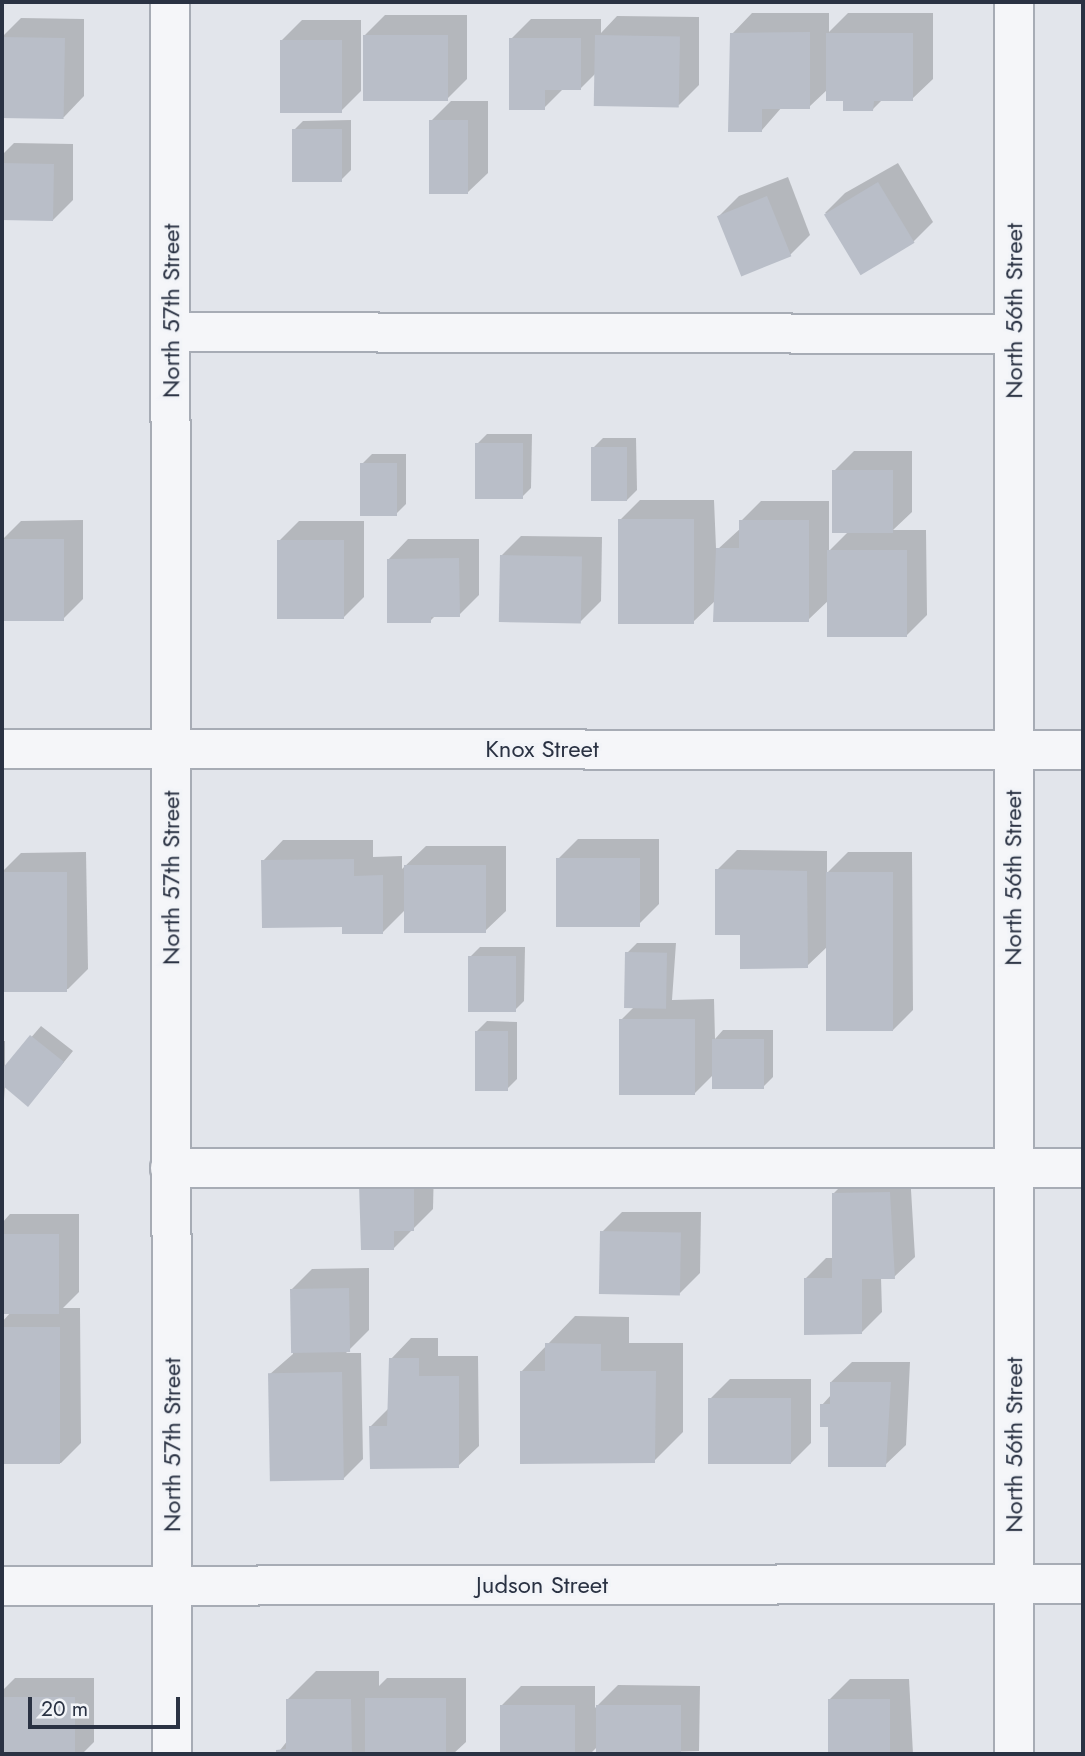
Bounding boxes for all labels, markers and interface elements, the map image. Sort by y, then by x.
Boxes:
street label: North 56th Street [1000,223,1028,399]
street label: North 57th Street [157,224,185,398]
street label: Knox Street [485,735,599,763]
street label: North 56th Street [999,790,1027,966]
street label: North 57th Street [157,791,185,965]
street label: North 56th Street [1000,1357,1028,1533]
street label: North 57th Street [158,1358,186,1532]
street label: Judson Street [476,1571,608,1599]
scale bar [32,1682,184,1726]
text: 20 m [41,1694,88,1724]

